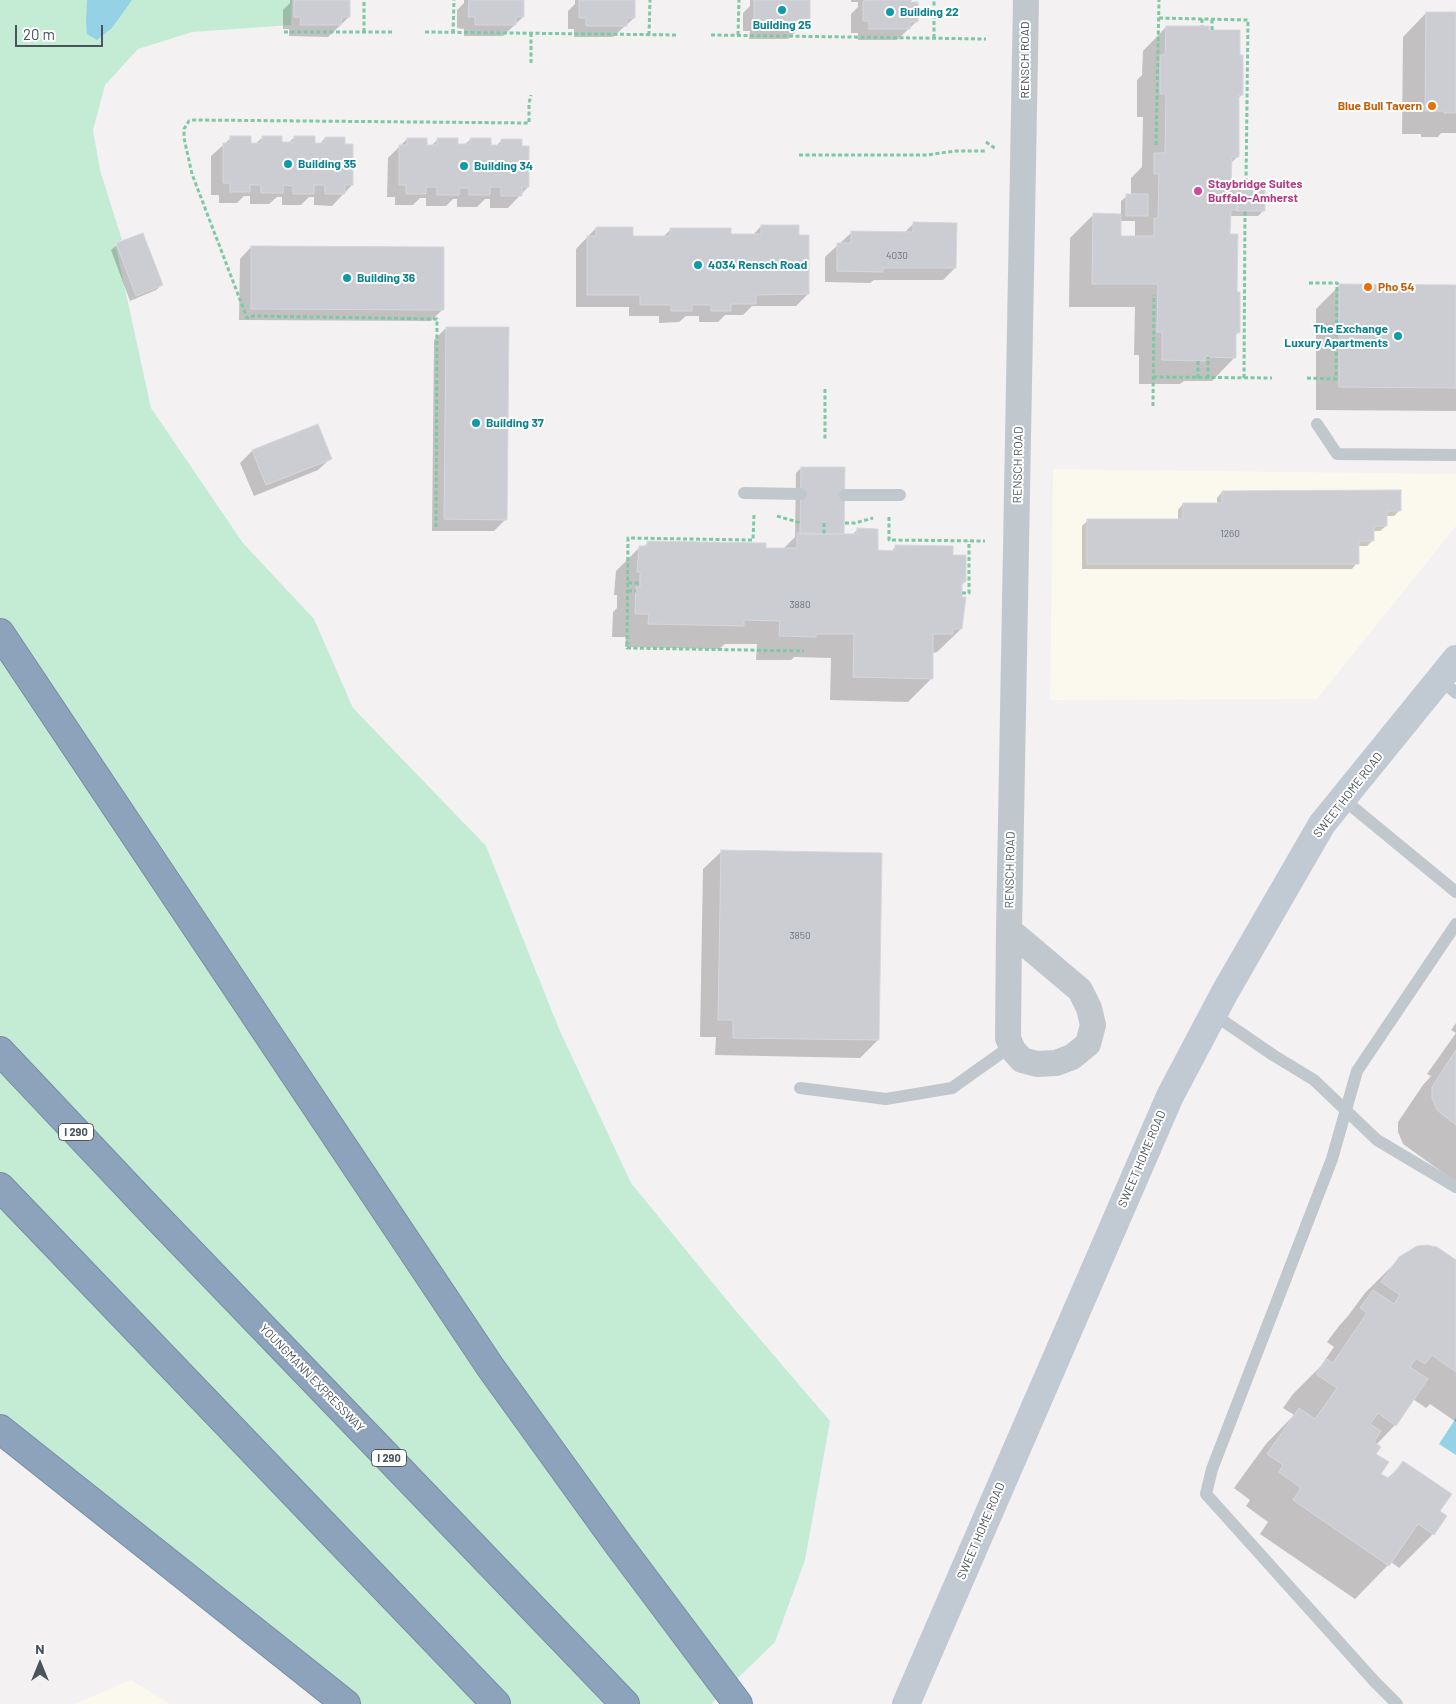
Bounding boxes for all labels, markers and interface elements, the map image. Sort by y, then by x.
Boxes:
marker: Building 25 [776,4,788,16]
place label: Building 22 [900,5,959,19]
marker: Building 22 [884,6,896,18]
scale bar [18,15,105,47]
place label: Building 25 [753,18,811,32]
street label: RENSCH ROAD [1018,22,1032,98]
text: 20 m [23,25,55,43]
place label: Blue Bull Tavern [1338,99,1422,113]
marker: Blue Bull Tavern [1426,100,1438,112]
place label: Building 35 [298,157,356,171]
marker: Building 35 [282,158,294,170]
place label: Building 34 [474,159,533,173]
marker: Building 34 [458,160,470,172]
place label: Staybridge Suites Buffalo-Amherst [1208,177,1302,205]
marker: Staybridge Suites Buffalo-Amherst [1192,185,1204,197]
house number: 4030 [886,250,908,262]
place label: 4034 Rensch Road [708,258,807,272]
marker: 4034 Rensch Road [692,259,704,271]
place label: Building 36 [357,271,415,285]
marker: Building 36 [341,272,353,284]
place label: Pho 54 [1378,280,1415,294]
marker: Pho 54 [1362,281,1374,293]
place label: The Exchange Luxury Apartments [1284,322,1388,350]
marker: The Exchange Luxury Apartments [1392,330,1404,342]
place label: Building 37 [486,416,544,430]
marker: Building 37 [470,417,482,429]
street label: RENSCH ROAD [1010,427,1026,503]
house number: 1260 [1220,528,1240,540]
house number: 3880 [789,599,811,611]
street label: SWEET HOME ROAD [1310,750,1386,840]
street label: RENSCH ROAD [1002,832,1018,908]
house number: 3850 [789,930,811,942]
street label: SWEET HOME ROAD [1115,1108,1169,1210]
road number: I 290 [58,1124,94,1140]
street label: YOUNGMANN EXPRESSWAY [257,1321,367,1435]
road number: I 290 [372,1450,406,1466]
street label: SWEET HOME ROAD [954,1480,1008,1582]
north arrow [15,1639,65,1689]
text: N [35,1640,45,1657]

